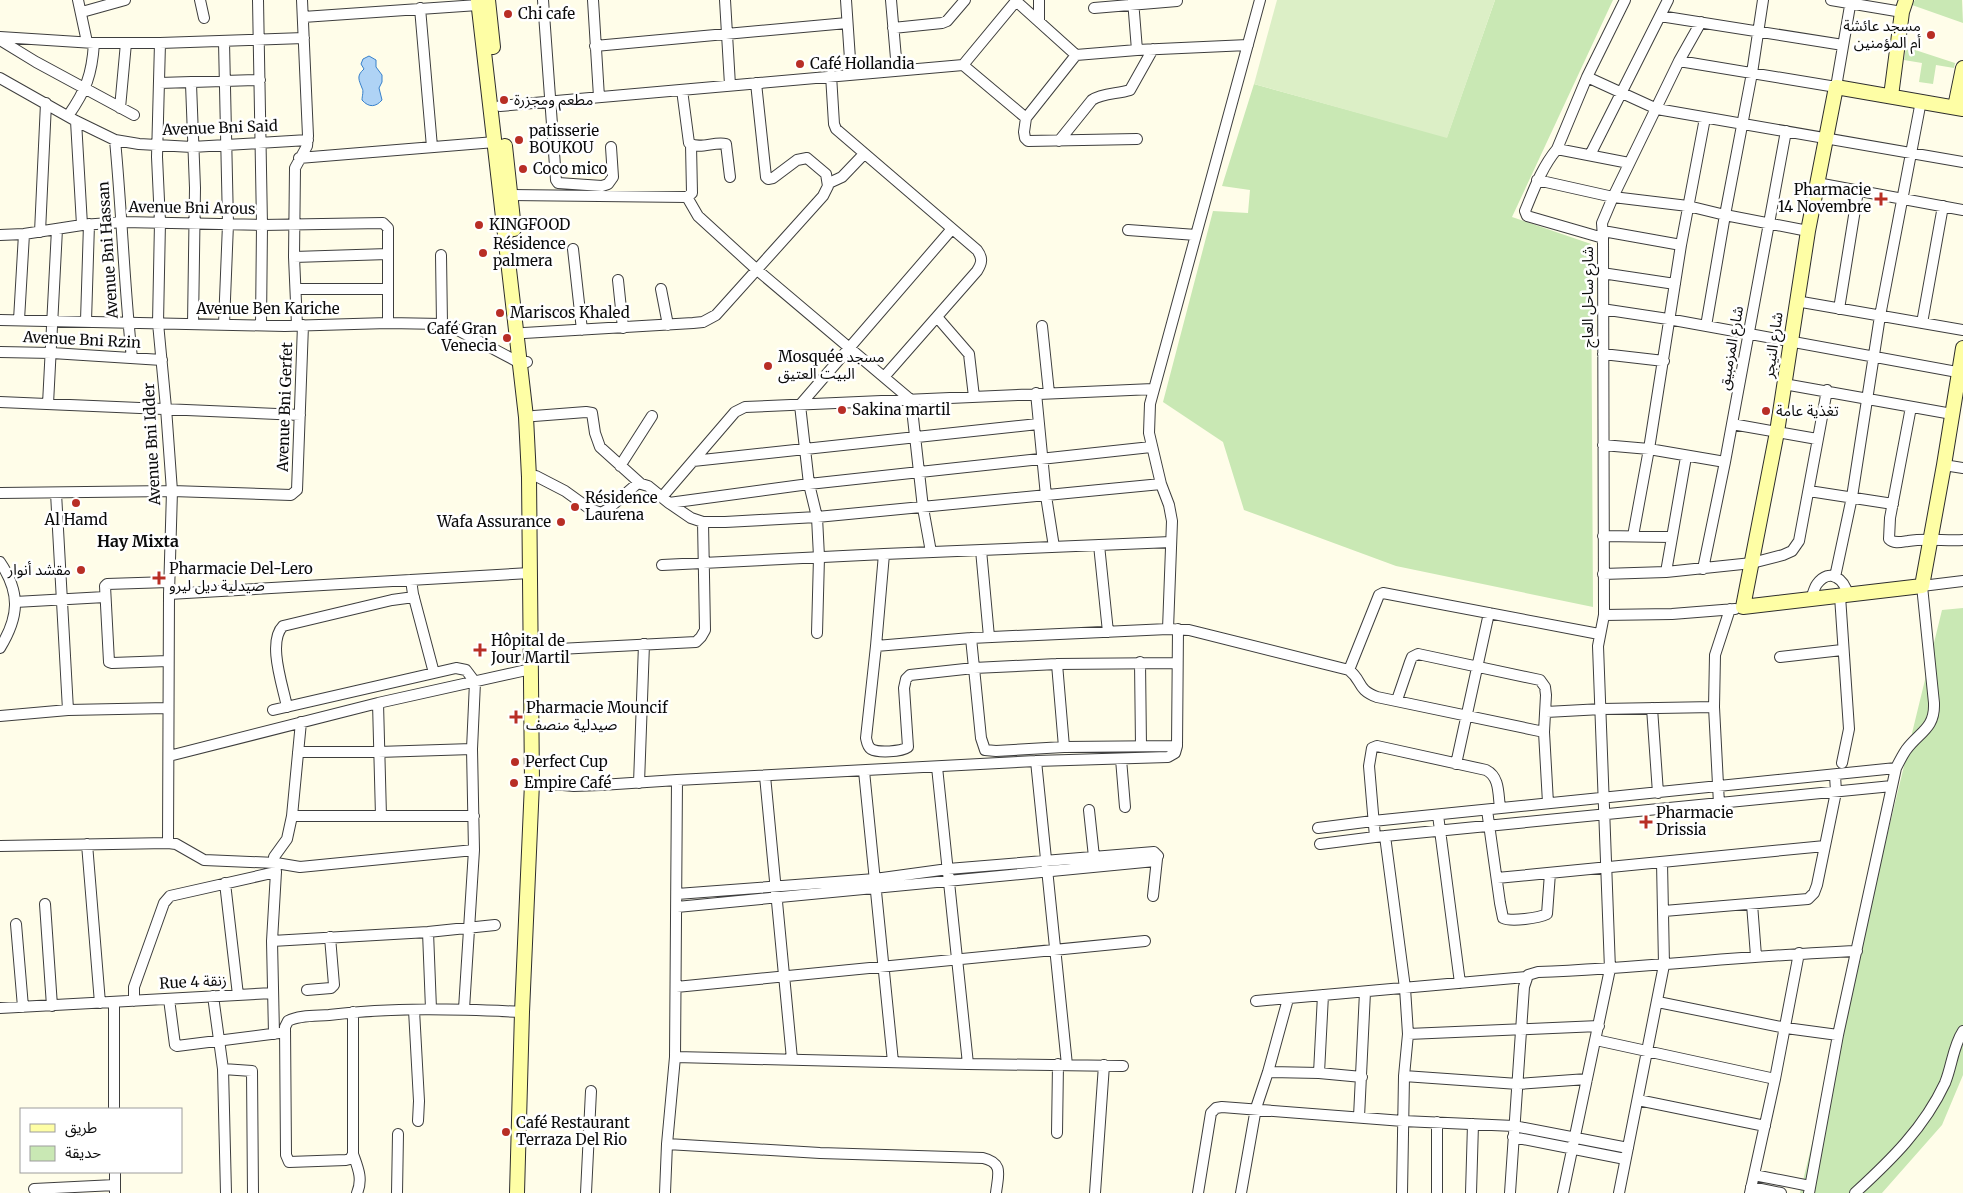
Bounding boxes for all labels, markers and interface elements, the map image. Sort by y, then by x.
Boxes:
place label: Chi cafe [518,4,575,23]
marker: Chi cafe [502,8,514,20]
place label: مسجد عائشة أم المؤمنين [1843,16,1921,54]
marker: مسجد عائشة أم المؤمنين [1925,29,1937,41]
place label: Café Hollandia [810,54,915,73]
marker: Café Hollandia [794,58,806,70]
place label: مطعم ومجزرة [514,90,593,111]
marker: مطعم ومجزرة [498,94,510,106]
street label: Avenue Bni Said [161,116,278,139]
place label: patisserie BOUKOU [529,121,599,157]
marker: patisserie BOUKOU [513,134,525,146]
place label: Coco mico [533,159,608,178]
marker: Coco mico [517,163,529,175]
place label: Pharmacie 14 Novembre [1778,180,1871,216]
street label: Avenue Bni Hassan [93,181,122,320]
marker: Pharmacie 14 Novembre [1875,193,1887,205]
street label: Avenue Bni Arous [127,197,256,218]
place label: KINGFOOD [489,215,570,234]
marker: KINGFOOD [473,219,485,231]
place label: Résidence palmera [493,234,566,270]
street label: شارع ساحل العاج [1578,246,1600,348]
marker: Résidence palmera [477,247,489,259]
street label: Avenue Ben Kariche [195,299,340,318]
place label: Mariscos Khaled [510,303,630,322]
street label: شارع المزمبيق [1714,304,1750,392]
marker: Mariscos Khaled [494,307,506,319]
street label: شارع النيجر [1758,310,1790,381]
place label: Café Gran Venecia [427,319,497,355]
street label: Avenue Bni Rzin [22,327,142,352]
marker: Café Gran Venecia [501,332,513,344]
street label: Avenue Bni Gerfet [273,342,296,473]
place label: Mosquée مسجد البيت العتيق [778,347,885,384]
marker: Mosquée مسجد البيت العتيق [762,360,774,372]
street label: Avenue Bni Idder [139,382,164,507]
place label: Sakina martil [852,400,951,419]
place label: تغذية عامة [1776,401,1839,420]
marker: Sakina martil [836,404,848,416]
marker: تغذية عامة [1760,405,1772,417]
place label: Résidence Laurena [585,488,658,524]
marker: Al Hamd [70,497,82,509]
marker: Résidence Laurena [569,501,581,513]
place label: Al Hamd [44,510,107,529]
place label: Wafa Assurance [436,512,551,531]
marker: Wafa Assurance [555,516,567,528]
district label: Hay Mixta [97,531,179,551]
place label: Pharmacie Del-Lero صيدلية ديل ليرو [169,559,313,595]
place label: مقشد أنوار [7,560,71,579]
marker: مقشد أنوار [75,564,87,576]
marker: Pharmacie Del-Lero صيدلية ديل ليرو [153,572,165,584]
place label: Hôpital de Jour Martil [490,631,570,667]
marker: Hôpital de Jour Martil [473,643,487,657]
place label: Pharmacie Mouncif صيدلية منصف [526,698,669,734]
marker: Pharmacie Mouncif صيدلية منصف [510,711,522,723]
place label: Perfect Cup [525,752,608,771]
marker: Perfect Cup [509,756,521,768]
place label: Empire Café [524,773,611,792]
marker: Empire Café [508,777,520,789]
place label: Pharmacie Drissia [1656,803,1734,839]
marker: Pharmacie Drissia [1640,816,1652,828]
street label: Rue 4 زنقة [159,970,227,993]
legend [20,1108,182,1173]
place label: Café Restaurant Terraza Del Rio [516,1113,630,1149]
text: طريق [65,1118,97,1138]
marker: Café Restaurant Terraza Del Rio [500,1126,512,1138]
text: حديقة [65,1143,101,1162]

